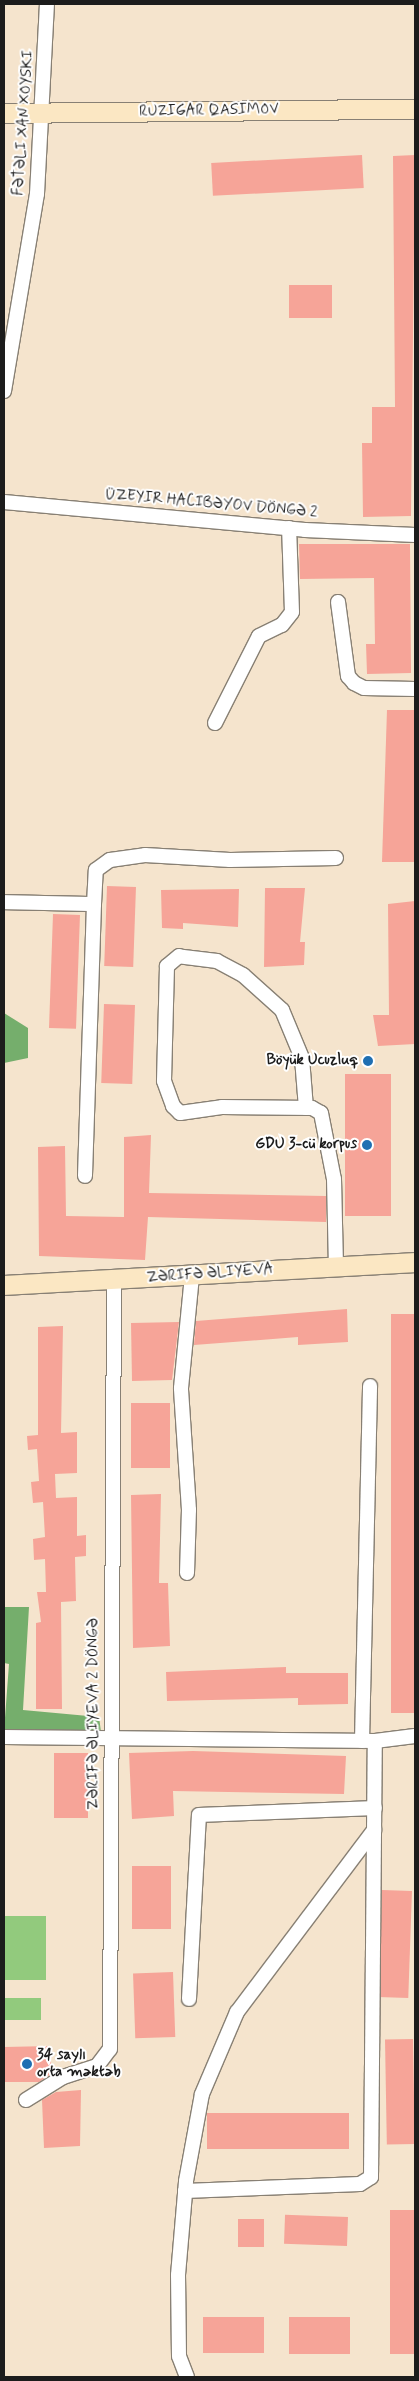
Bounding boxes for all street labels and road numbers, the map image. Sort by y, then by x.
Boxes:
street label: FƏTƏLI XAN XOYSKI [10,49,38,197]
street label: RUZIGAR QASIMOV [140,101,278,121]
street label: ÜZEYIR HACIBƏYOV DÖNGƏ 2 [104,486,318,522]
street label: ZƏRIFƏ ƏLIYEVA [146,1261,274,1287]
street label: ZƏRIFƏ ƏLIYEVA 2 DÖNGƏ [85,1618,103,1810]

